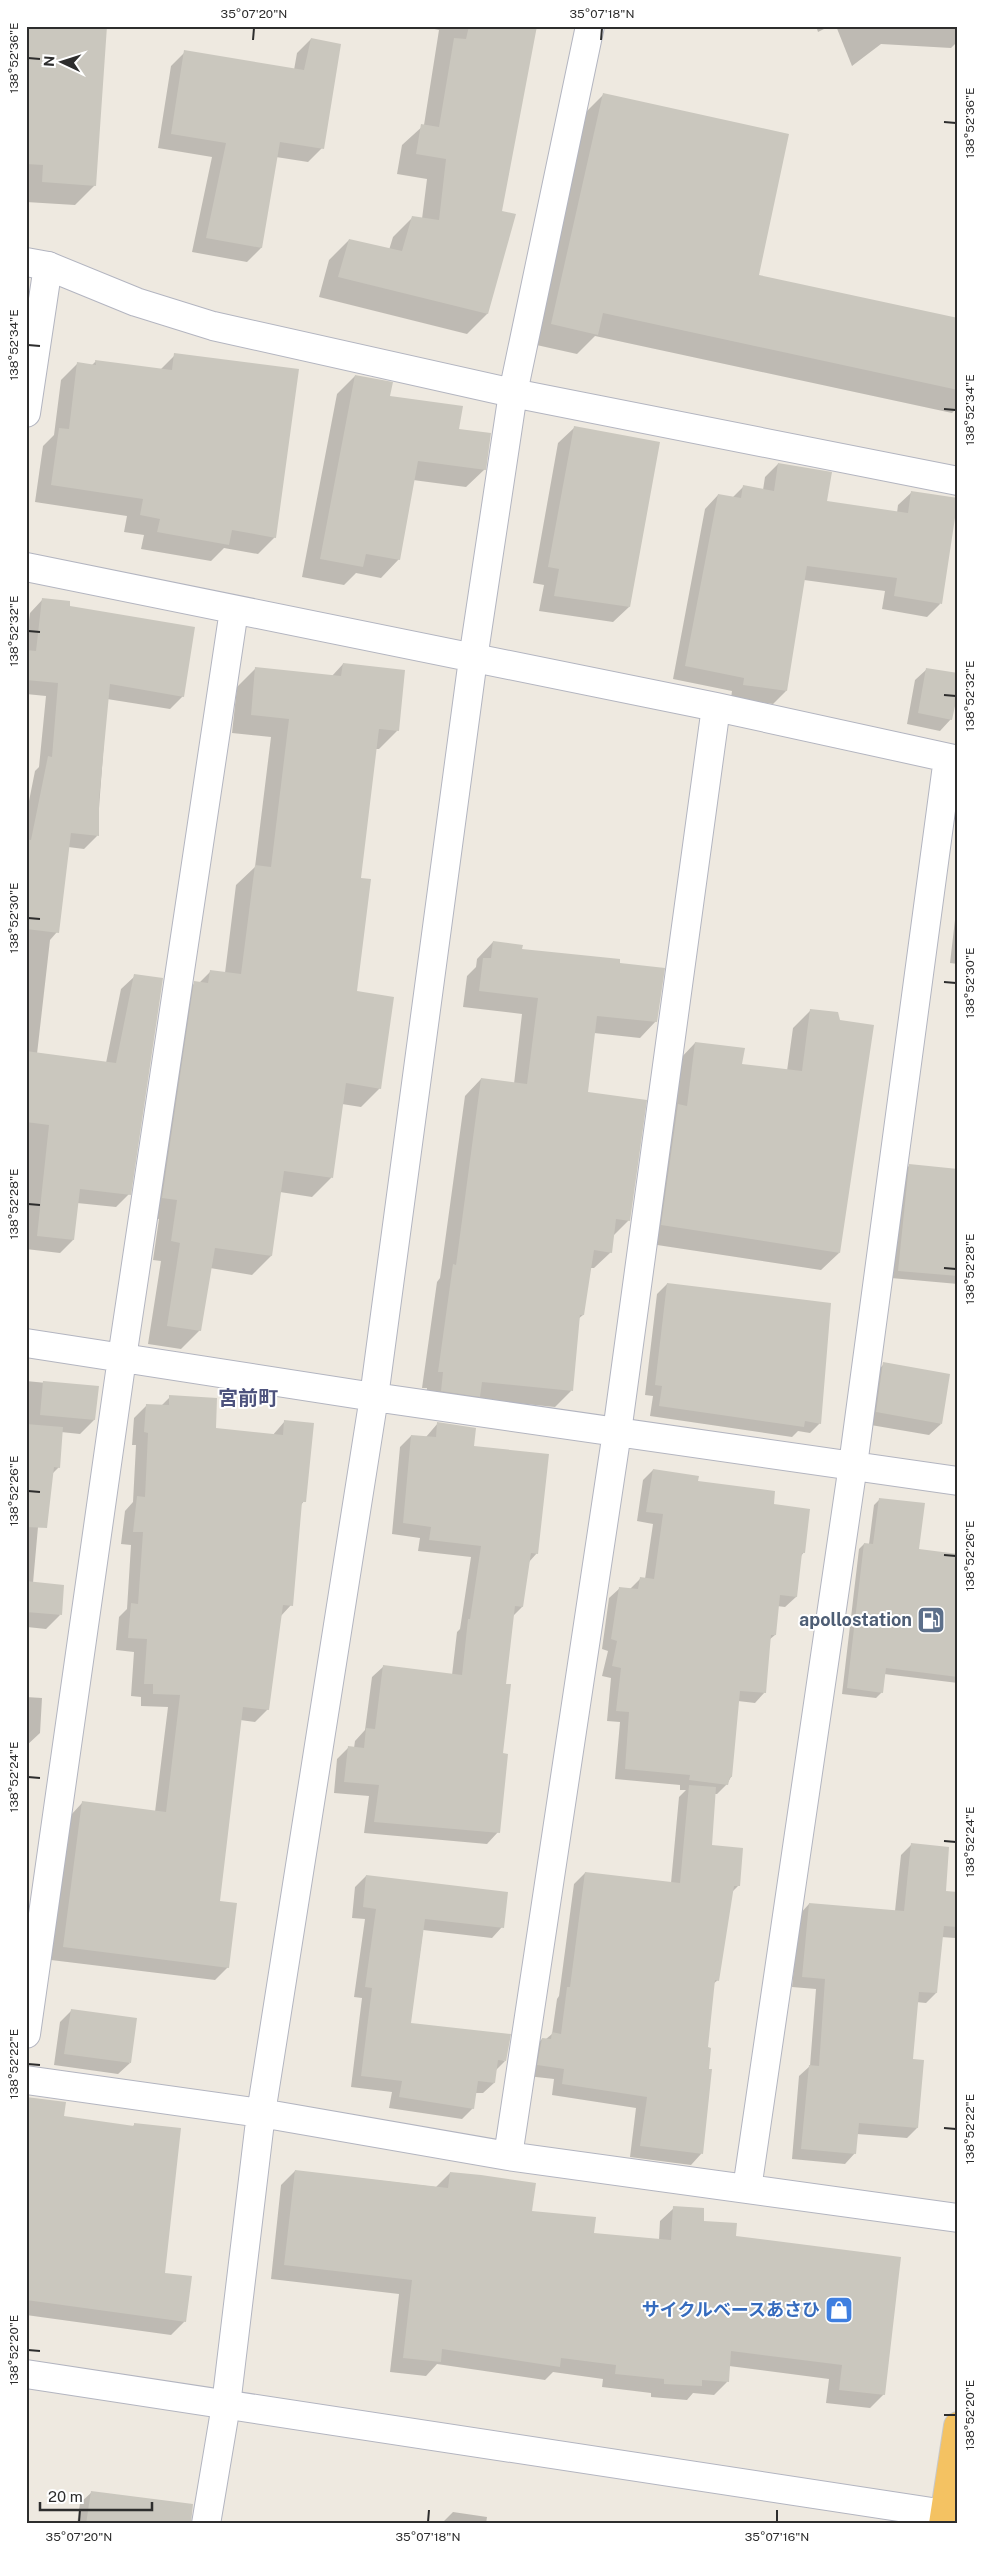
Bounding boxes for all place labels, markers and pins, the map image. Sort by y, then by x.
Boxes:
fuel station icon: apollostation [916,1605,946,1635]
place label: apollostation [799,1609,912,1630]
shop icon: サイクルベースあさひ [824,2295,854,2325]
place label: サイクルベースあさひ [642,2299,820,2320]

